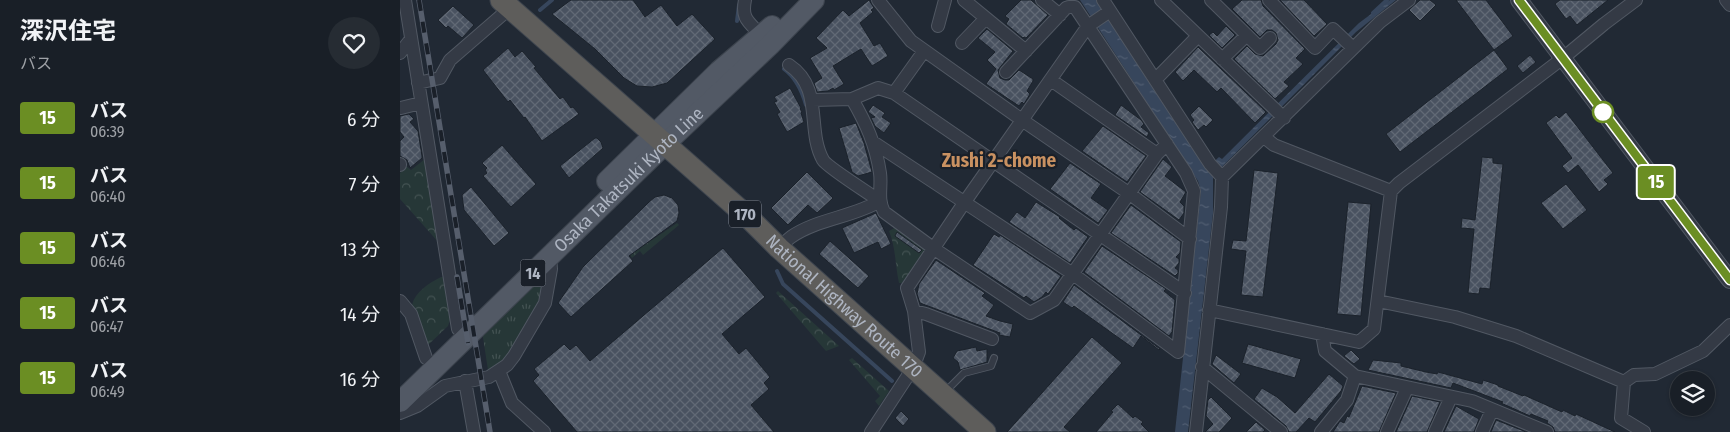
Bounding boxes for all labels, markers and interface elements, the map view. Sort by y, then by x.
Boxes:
text: 深沢住宅 [20,17,116,45]
button: heart [328,17,380,69]
text: バス [20,54,52,73]
text: バス [90,99,128,122]
unlabelled marker [1592,101,1614,123]
street label: Osaka Takatsuki Kyoto Line [549,102,708,257]
text: 15 [39,107,56,129]
text: 6 分 [347,108,380,131]
text: 06:39 [90,122,125,141]
district label: Zushi 2-chome [942,149,1057,172]
text: バス [90,164,128,187]
line badge: 15 [1634,166,1678,198]
text: 15 [1648,171,1664,193]
text: 15 [39,172,56,194]
text: 7 分 [349,173,380,196]
text: 06:40 [90,187,126,206]
road number: 170 [729,200,761,228]
text: バス [90,229,128,252]
street label: National Highway Route 170 [761,230,927,382]
text: 15 [39,237,56,259]
text: 13 分 [341,238,380,261]
text: 06:46 [90,252,125,271]
road number: 14 [520,260,546,286]
text: バス [90,294,128,317]
text: 15 [39,302,56,324]
text: 14 分 [340,303,380,326]
text: 06:47 [90,317,124,336]
text: バス [90,359,128,382]
text: 15 [39,367,56,389]
text: 16 分 [340,368,380,391]
map controls [1670,371,1715,416]
button: layers [1670,371,1715,416]
text: 06:49 [90,382,125,401]

